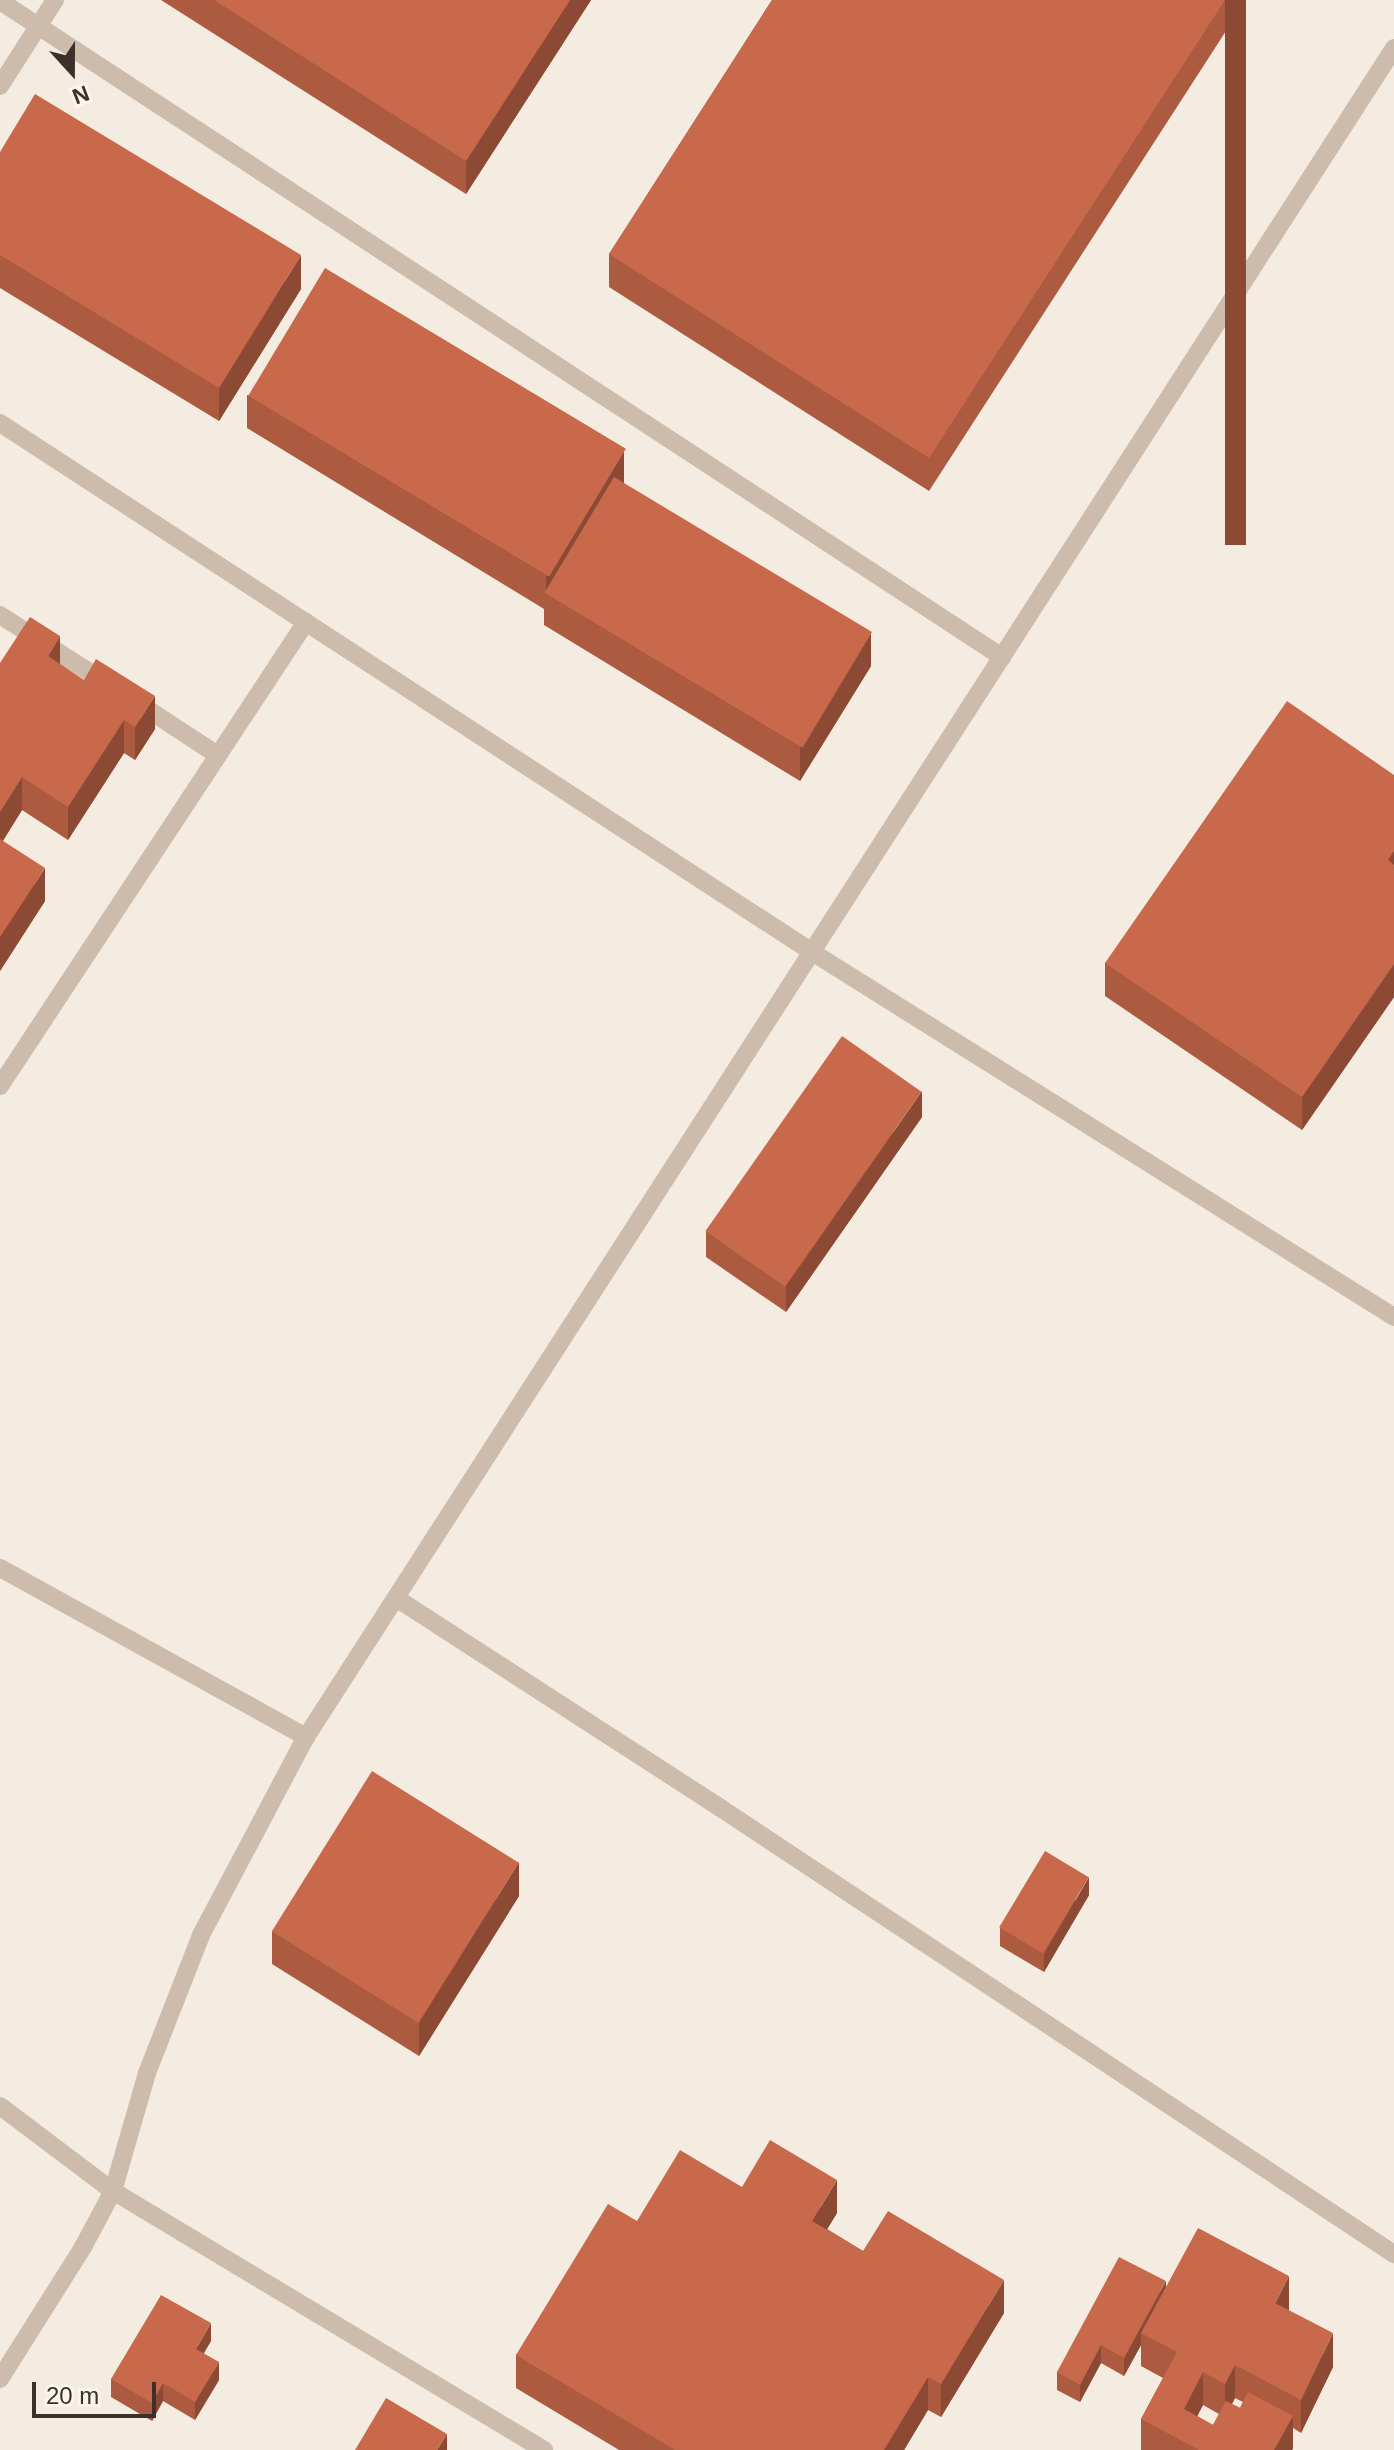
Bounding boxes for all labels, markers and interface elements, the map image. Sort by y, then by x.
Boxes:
north arrow [32,32,112,112]
text: N [69,80,93,109]
scale bar [36,2366,160,2416]
text: 20 m [46,2382,99,2409]

